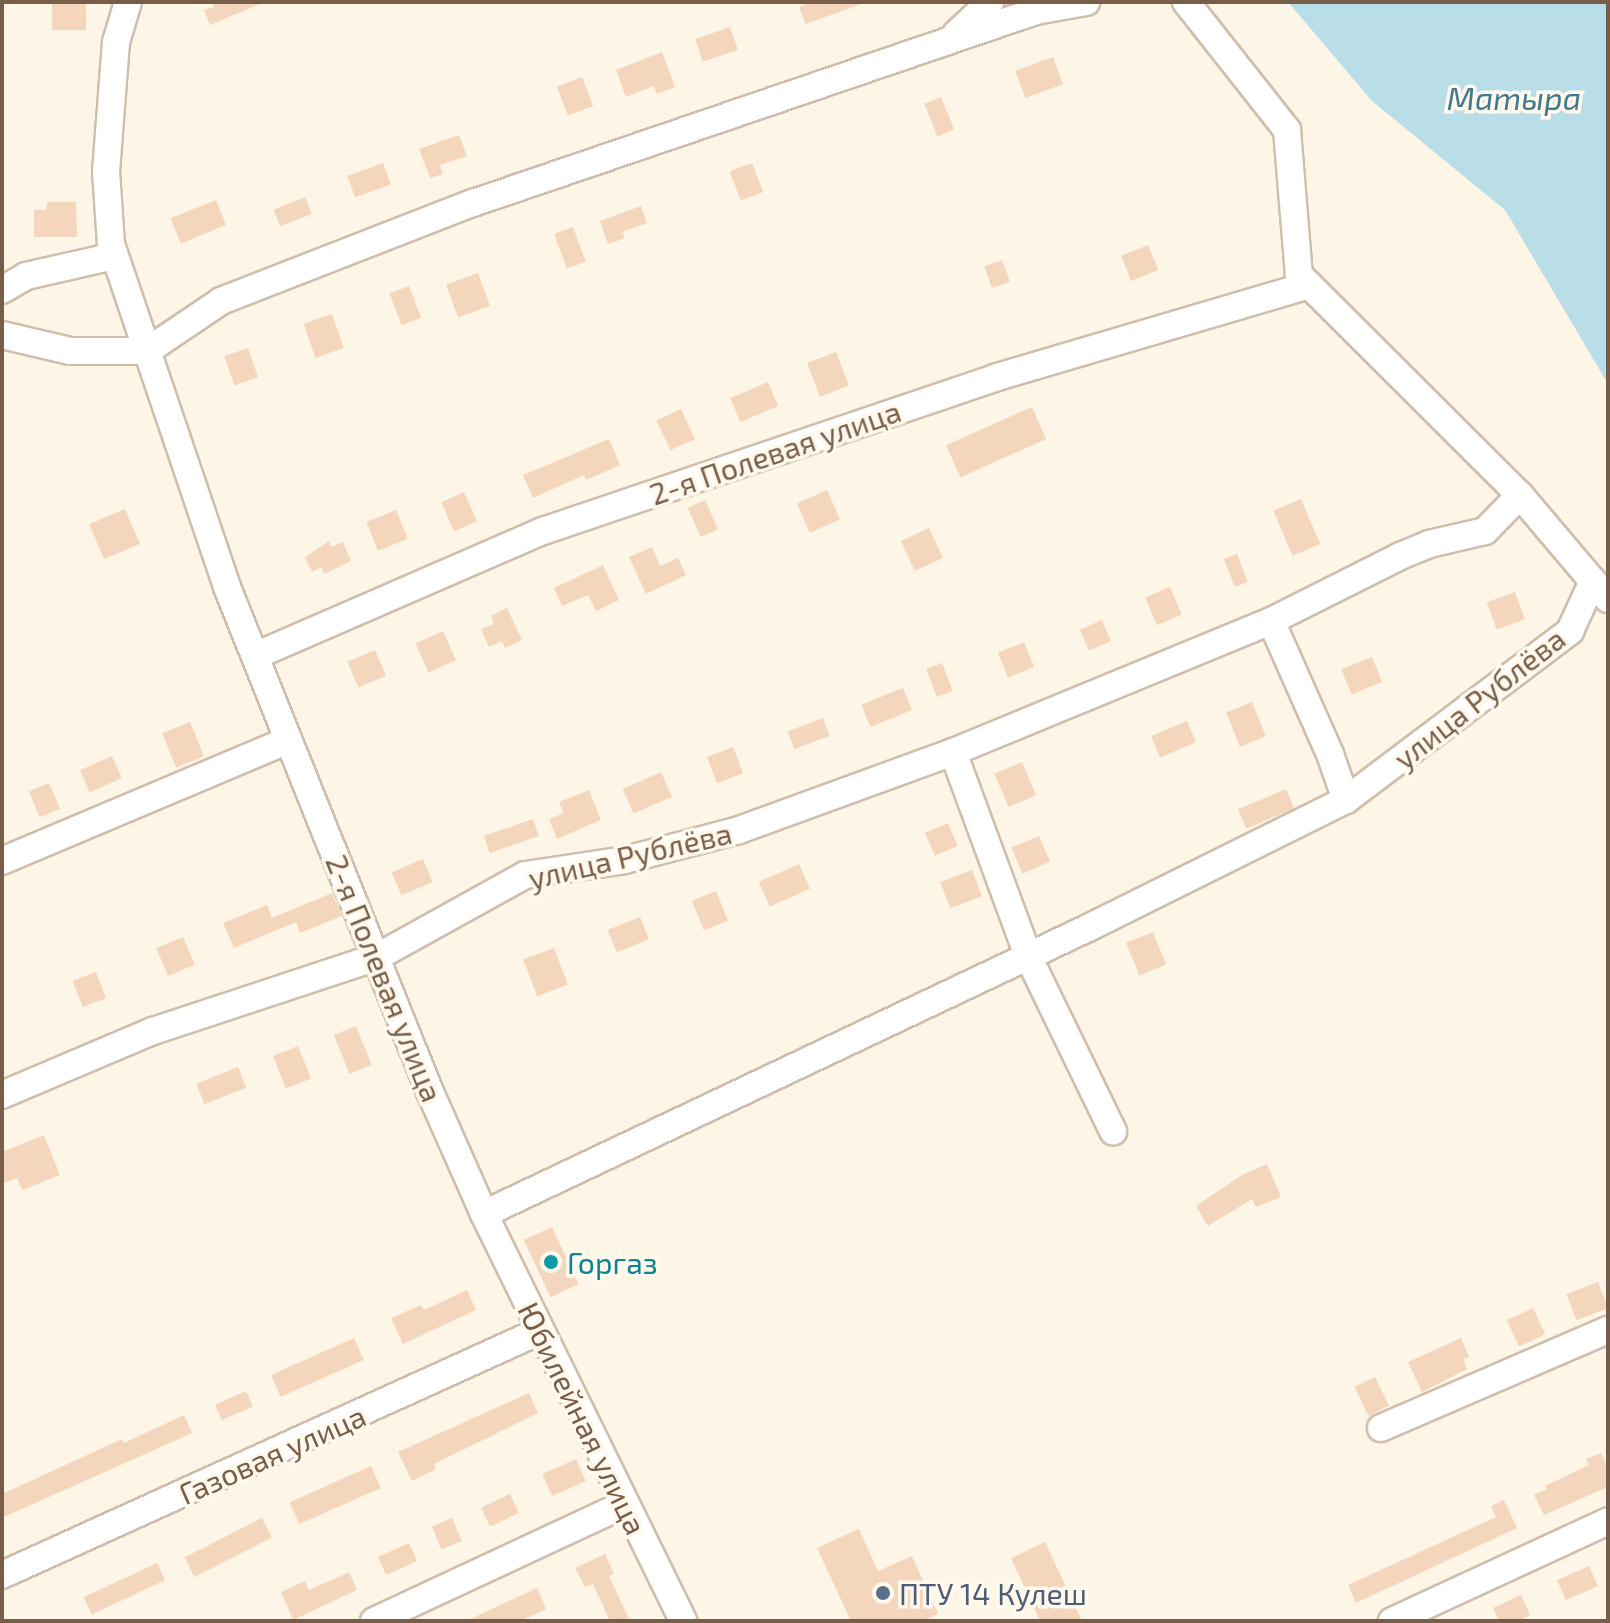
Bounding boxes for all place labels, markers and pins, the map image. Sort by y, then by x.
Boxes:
place label: Горгаз [567,1244,658,1280]
marker: Горгаз [542,1253,560,1271]
place label: ПТУ 14 Кулеш [899,1575,1087,1611]
marker: ПТУ 14 Кулеш [874,1584,892,1602]

